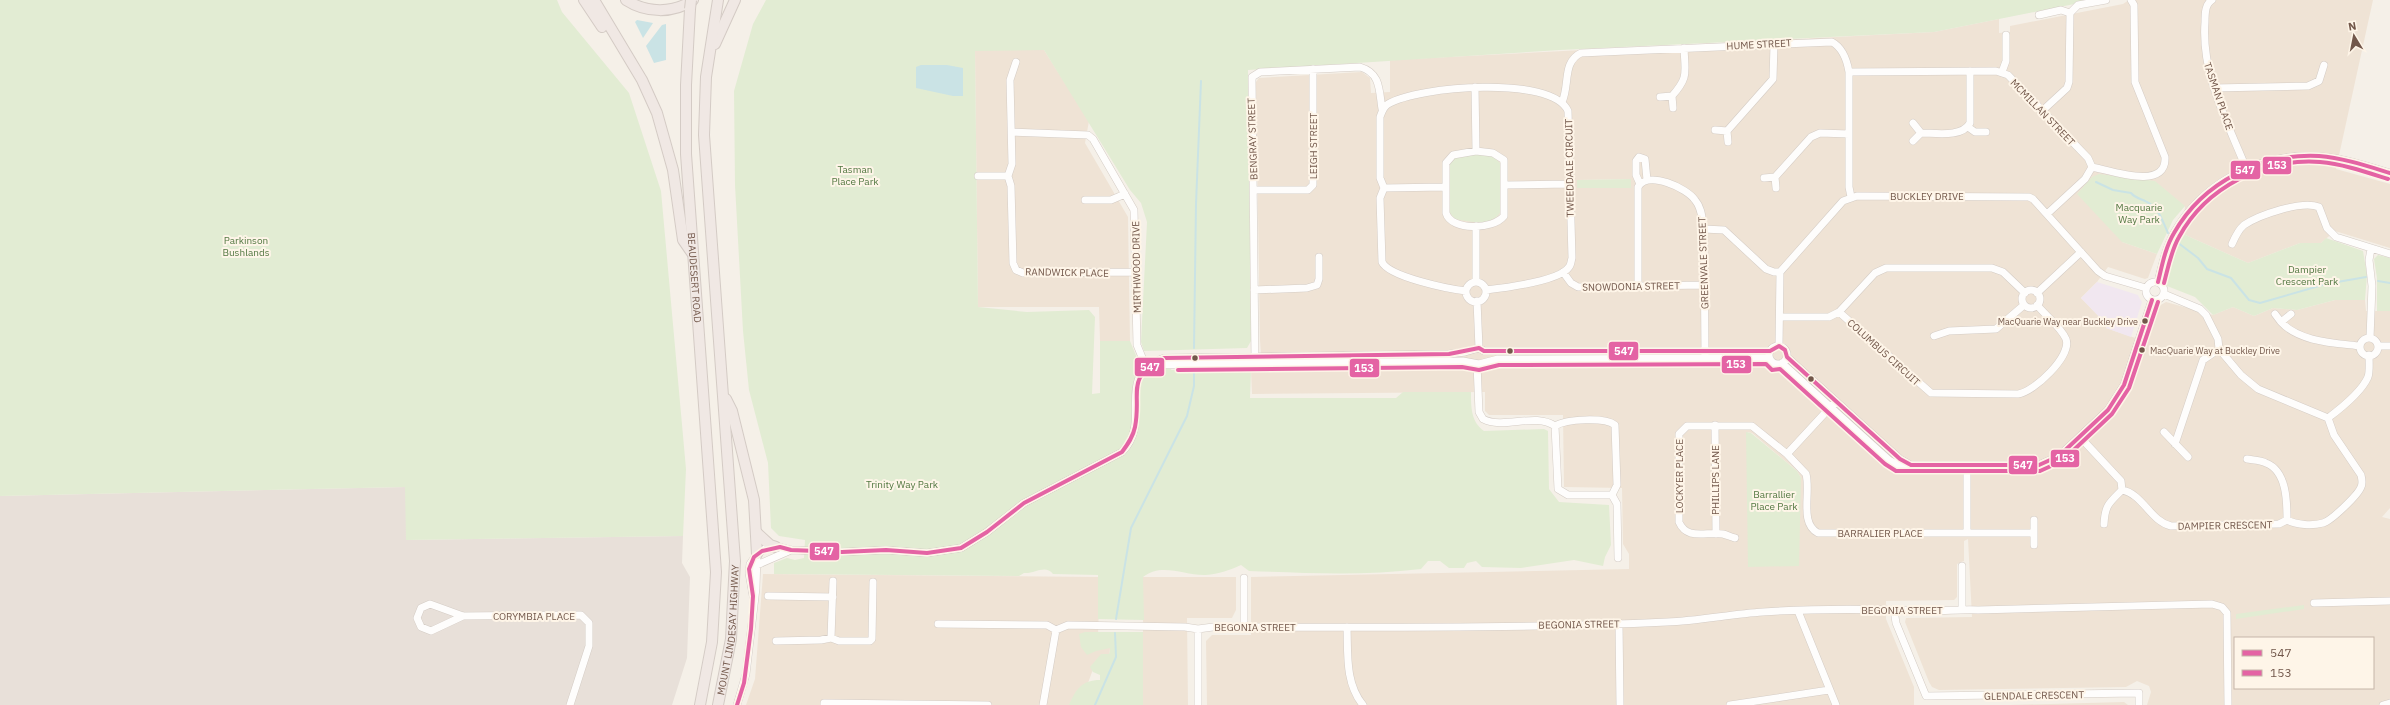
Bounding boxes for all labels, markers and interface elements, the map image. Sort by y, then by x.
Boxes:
north arrow [2334,16,2374,56]
text: N [2347,19,2357,34]
street label: HUME STREET [1726,36,1792,53]
street label: TASMAN PLACE [2201,61,2236,132]
street label: MCMILLAN STREET [2008,76,2078,149]
street label: BENGRAY STREET [1245,97,1260,180]
street label: LEIGH STREET [1307,113,1320,179]
street label: TWEEDDALE CIRCUIT [1562,118,1577,217]
line badge: 153 [2262,156,2292,175]
text: 153 [2267,158,2287,172]
line badge: 547 [2230,160,2261,180]
park label: Tasman Place Park [831,163,879,188]
text: 547 [2235,163,2255,177]
street label: BUCKLEY DRIVE [1890,190,1964,203]
park label: Macquarie Way Park [2116,201,2163,226]
street label: GREENVALE STREET [1695,216,1712,309]
street label: MIRTHWOOD DRIVE [1129,221,1144,313]
street label: BEAUDESERT ROAD [685,232,704,323]
park label: Parkinson Bushlands [222,234,270,259]
park label: Dampier Crescent Park [2276,263,2339,288]
street label: RANDWICK PLACE [1025,265,1109,280]
street label: SNOWDONIA STREET [1582,279,1680,294]
street label: COLUMBUS CIRCUIT [1845,316,1923,389]
place label: MacQuarie Way near Buckley Drive [1998,316,2138,327]
marker: MacQuarie Way near Buckley Drive [2140,316,2150,326]
line badge: 547 [1608,341,1639,361]
text: 547 [1614,344,1634,358]
marker: MacQuarie Way at Buckley Drive [2137,345,2147,355]
place label: MacQuarie Way at Buckley Drive [2150,345,2280,356]
unlabelled marker [1505,346,1515,356]
unlabelled marker [1190,353,1200,363]
line badge: 153 [1721,355,1752,374]
line badge: 547 [1134,357,1165,377]
text: 153 [1726,357,1746,371]
line badge: 153 [1349,358,1380,378]
text: 547 [1140,360,1160,374]
text: 153 [1354,361,1374,375]
unlabelled marker [1806,374,1816,384]
street label: LOCKYER PLACE [1673,439,1686,513]
street label: PHILLIPS LANE [1709,445,1722,515]
line badge: 153 [2050,449,2080,468]
text: 153 [2055,451,2075,465]
line badge: 547 [2008,455,2038,475]
text: 547 [2013,458,2033,472]
park label: Trinity Way Park [866,478,939,491]
park label: Barrallier Place Park [1750,488,1798,513]
street label: DAMPIER CRESCENT [2177,518,2273,533]
street label: BARRALIER PLACE [1837,527,1923,540]
line badge: 547 [809,542,840,561]
text: 547 [814,544,834,558]
street label: MOUNT LINDESAY HIGHWAY [714,564,742,696]
street label: BEGONIA STREET [1861,604,1943,617]
street label: CORYMBIA PLACE [493,610,575,623]
street label: BEGONIA STREET [1538,617,1620,632]
street label: BEGONIA STREET [1214,621,1296,634]
legend [2234,637,2374,689]
text: 547 [2270,645,2292,660]
text: 153 [2270,665,2292,680]
street label: GLENDALE CRESCENT [1984,688,2084,703]

